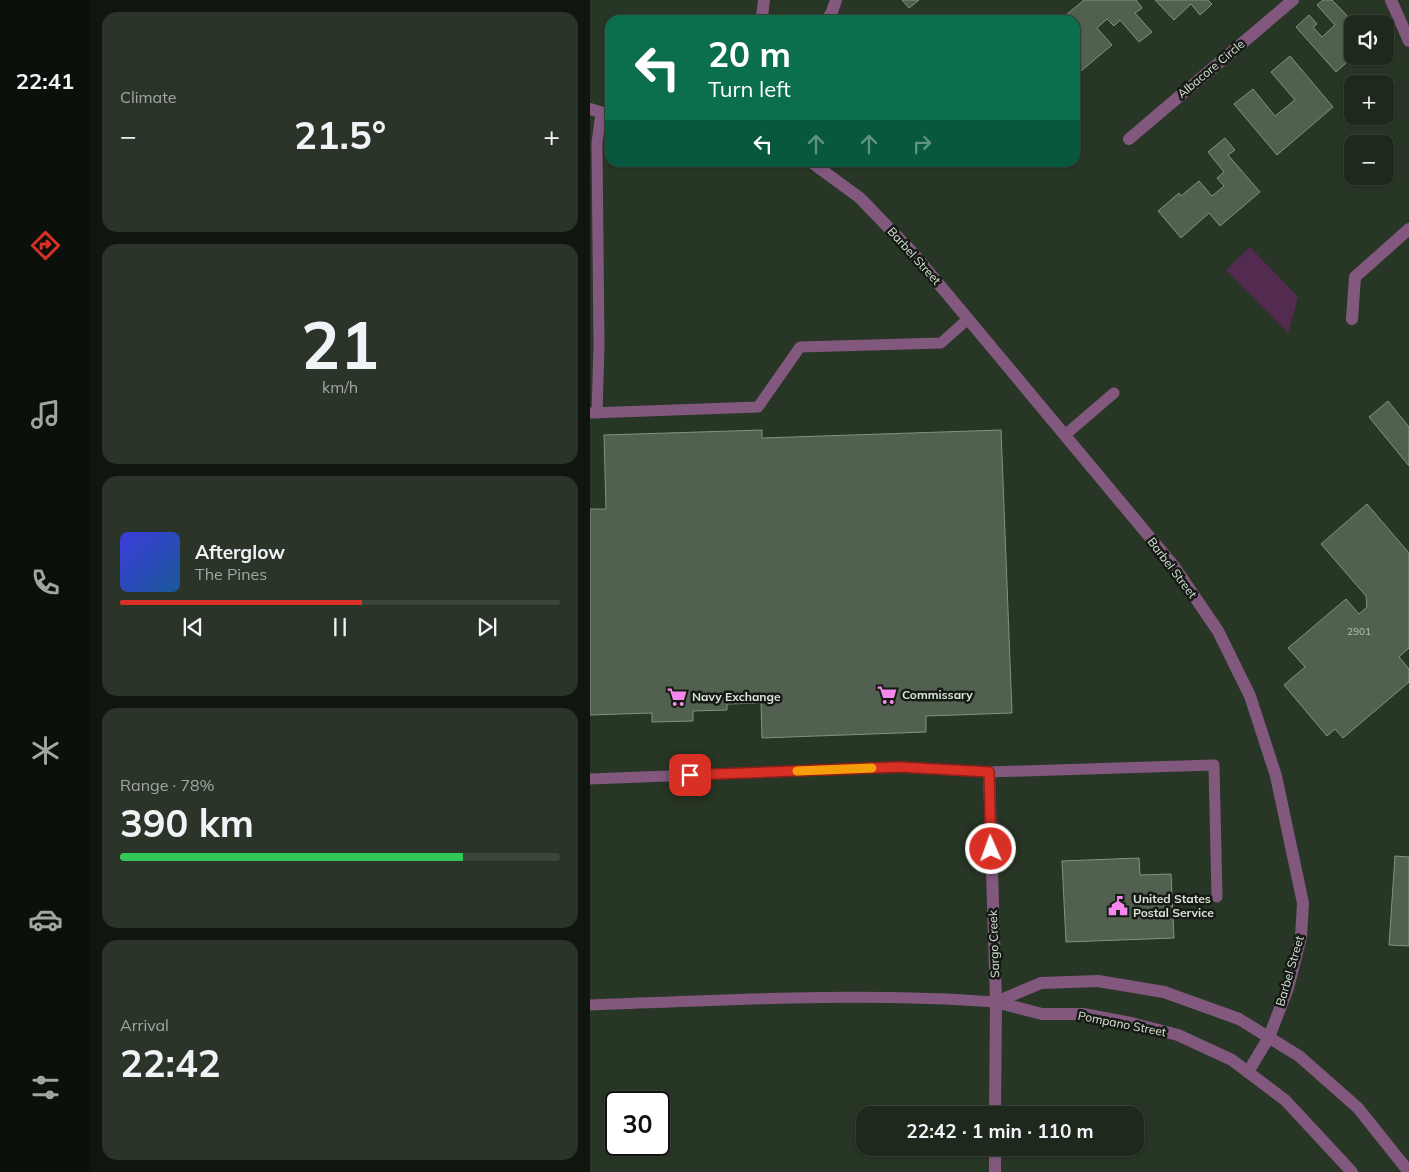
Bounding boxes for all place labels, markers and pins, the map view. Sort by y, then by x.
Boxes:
supermarket icon: Commissary [876,684,898,706]
supermarket icon: Navy Exchange [666,686,688,708]
place label: Commissary [902,687,973,702]
place label: Navy Exchange [692,689,781,704]
pin [669,754,711,796]
place label: United States Postal Service [1133,891,1214,920]
public building icon: United States Postal Service [1107,895,1129,917]

